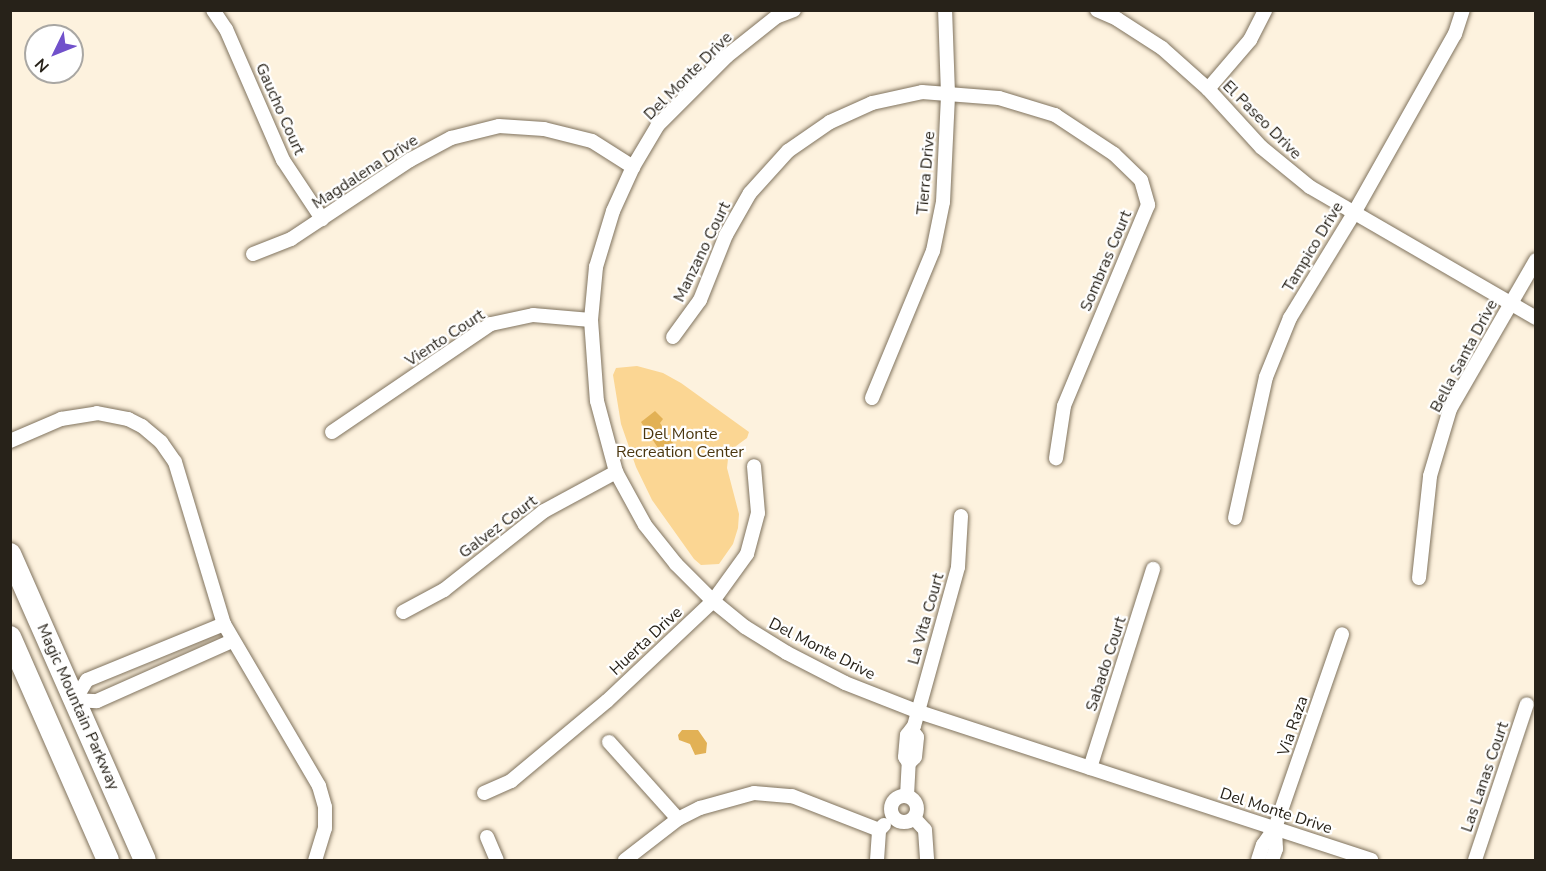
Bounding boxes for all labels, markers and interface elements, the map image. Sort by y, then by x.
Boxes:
north arrow [24,24,84,84]
street label: Del Monte Drive [640,28,736,124]
text: N [30,53,54,77]
street label: Gaucho Court [251,60,309,158]
street label: El Paseo Drive [1219,77,1305,163]
street label: Tierra Drive [913,130,939,216]
street label: Magdalena Drive [309,131,421,213]
street label: Tampico Drive [1279,198,1347,296]
street label: Manzano Court [669,199,735,305]
street label: Sombras Court [1076,208,1136,314]
street label: Bella Santa Drive [1426,296,1502,416]
street label: Viento Court [402,305,488,371]
park label: Del Monte Recreation Center [616,424,744,462]
street label: Galvez Court [455,491,541,563]
street label: La Vita Court [904,571,948,667]
street label: Huerta Drive [606,603,686,679]
street label: Del Monte Drive [766,614,878,684]
street label: Sabado Court [1082,614,1130,714]
street label: Magic Mountain Parkway [33,621,123,793]
street label: Via Raza [1274,693,1312,759]
street label: Las Lanas Court [1457,719,1513,835]
street label: Del Monte Drive [1217,784,1335,838]

